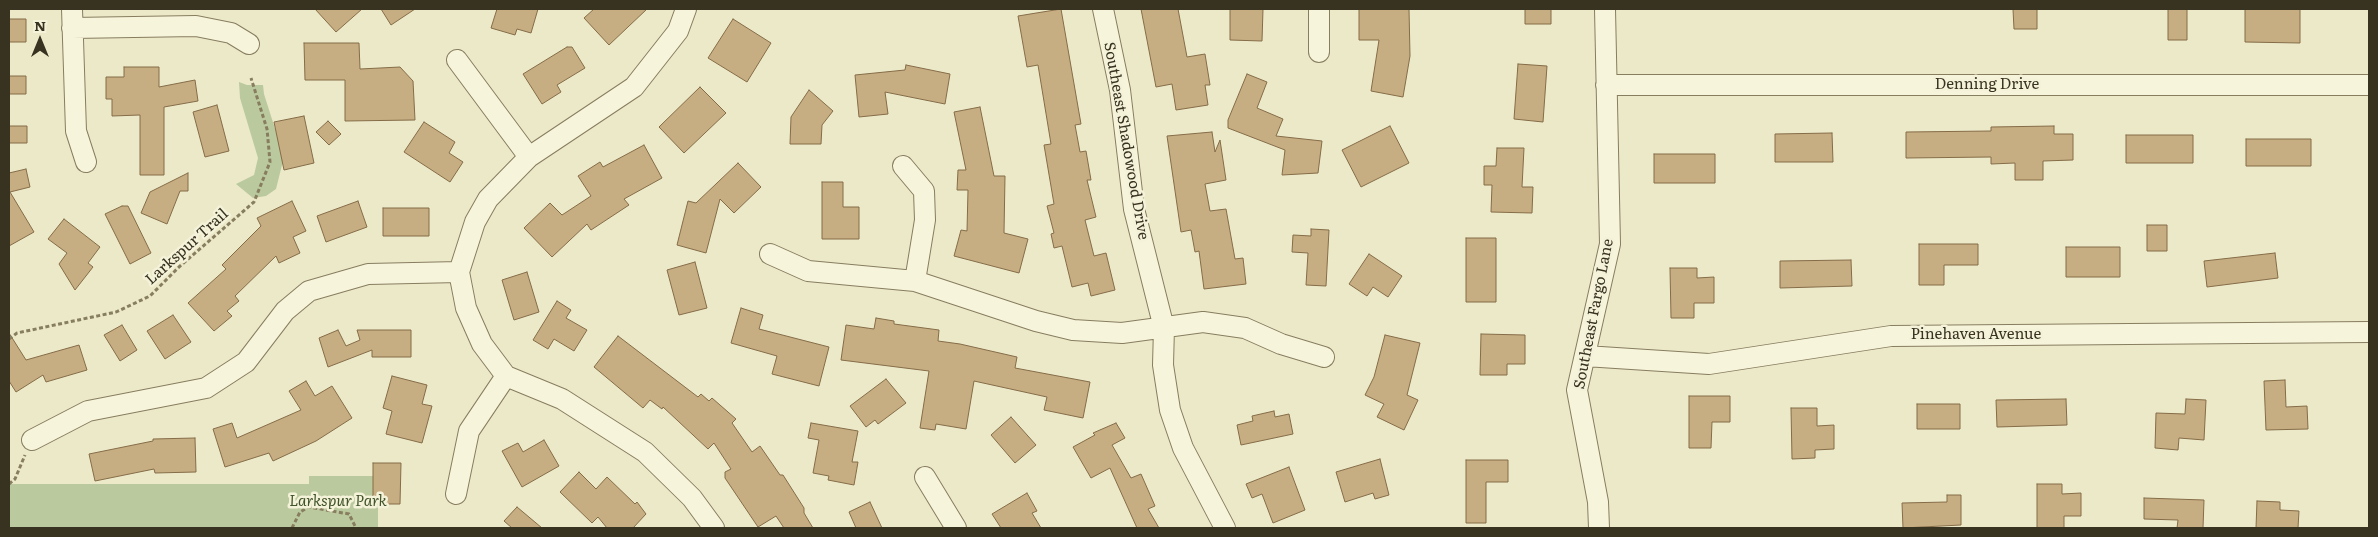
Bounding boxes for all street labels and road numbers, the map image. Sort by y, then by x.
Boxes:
street label: Southeast Shadowood Drive [1100,41,1152,241]
street label: Denning Drive [1935,76,2039,94]
street label: Larkspur Trail [142,205,232,289]
street label: Southeast Fargo Lane [1571,237,1617,391]
street label: Pinehaven Avenue [1911,326,2041,344]

